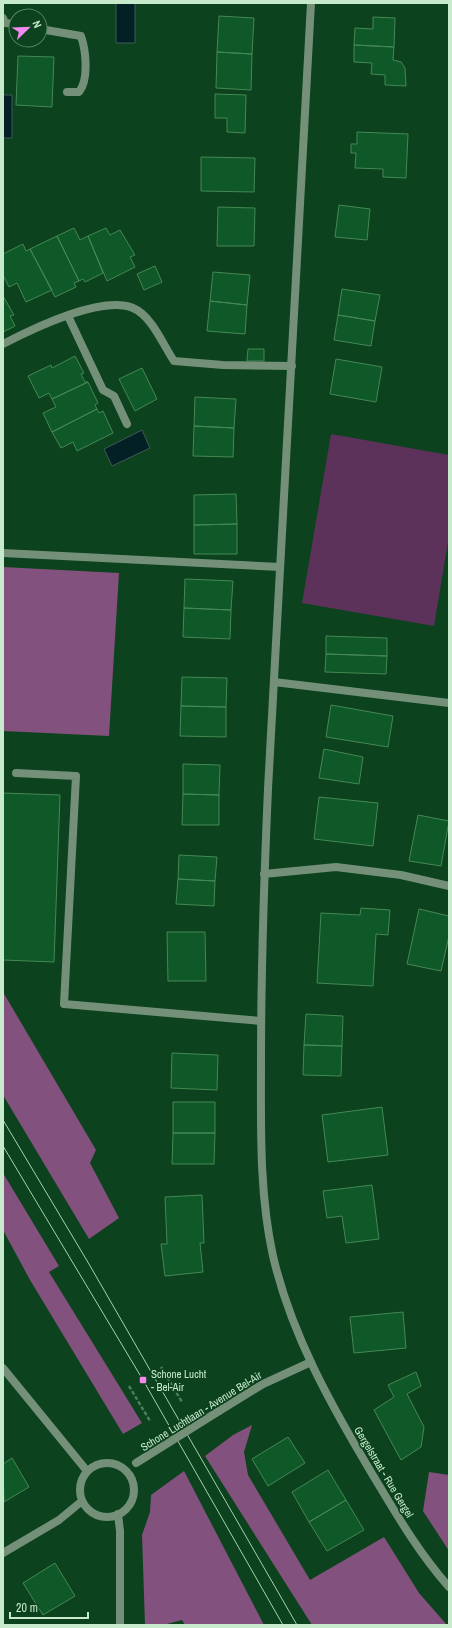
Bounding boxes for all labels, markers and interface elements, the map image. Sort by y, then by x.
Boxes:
north arrow [8,8,48,48]
text: N [29,18,45,30]
place label: Schone Lucht - Bel-Air [151,1367,207,1394]
street label: Schone Luchtlaan - Avenue Bel-Air [138,1368,264,1454]
marker: Schone Lucht - Bel-Air [138,1375,148,1385]
street label: Gergelstraat - Rue Gergel [351,1424,417,1520]
scale bar [10,1594,88,1620]
text: 20 m [16,1600,38,1616]

